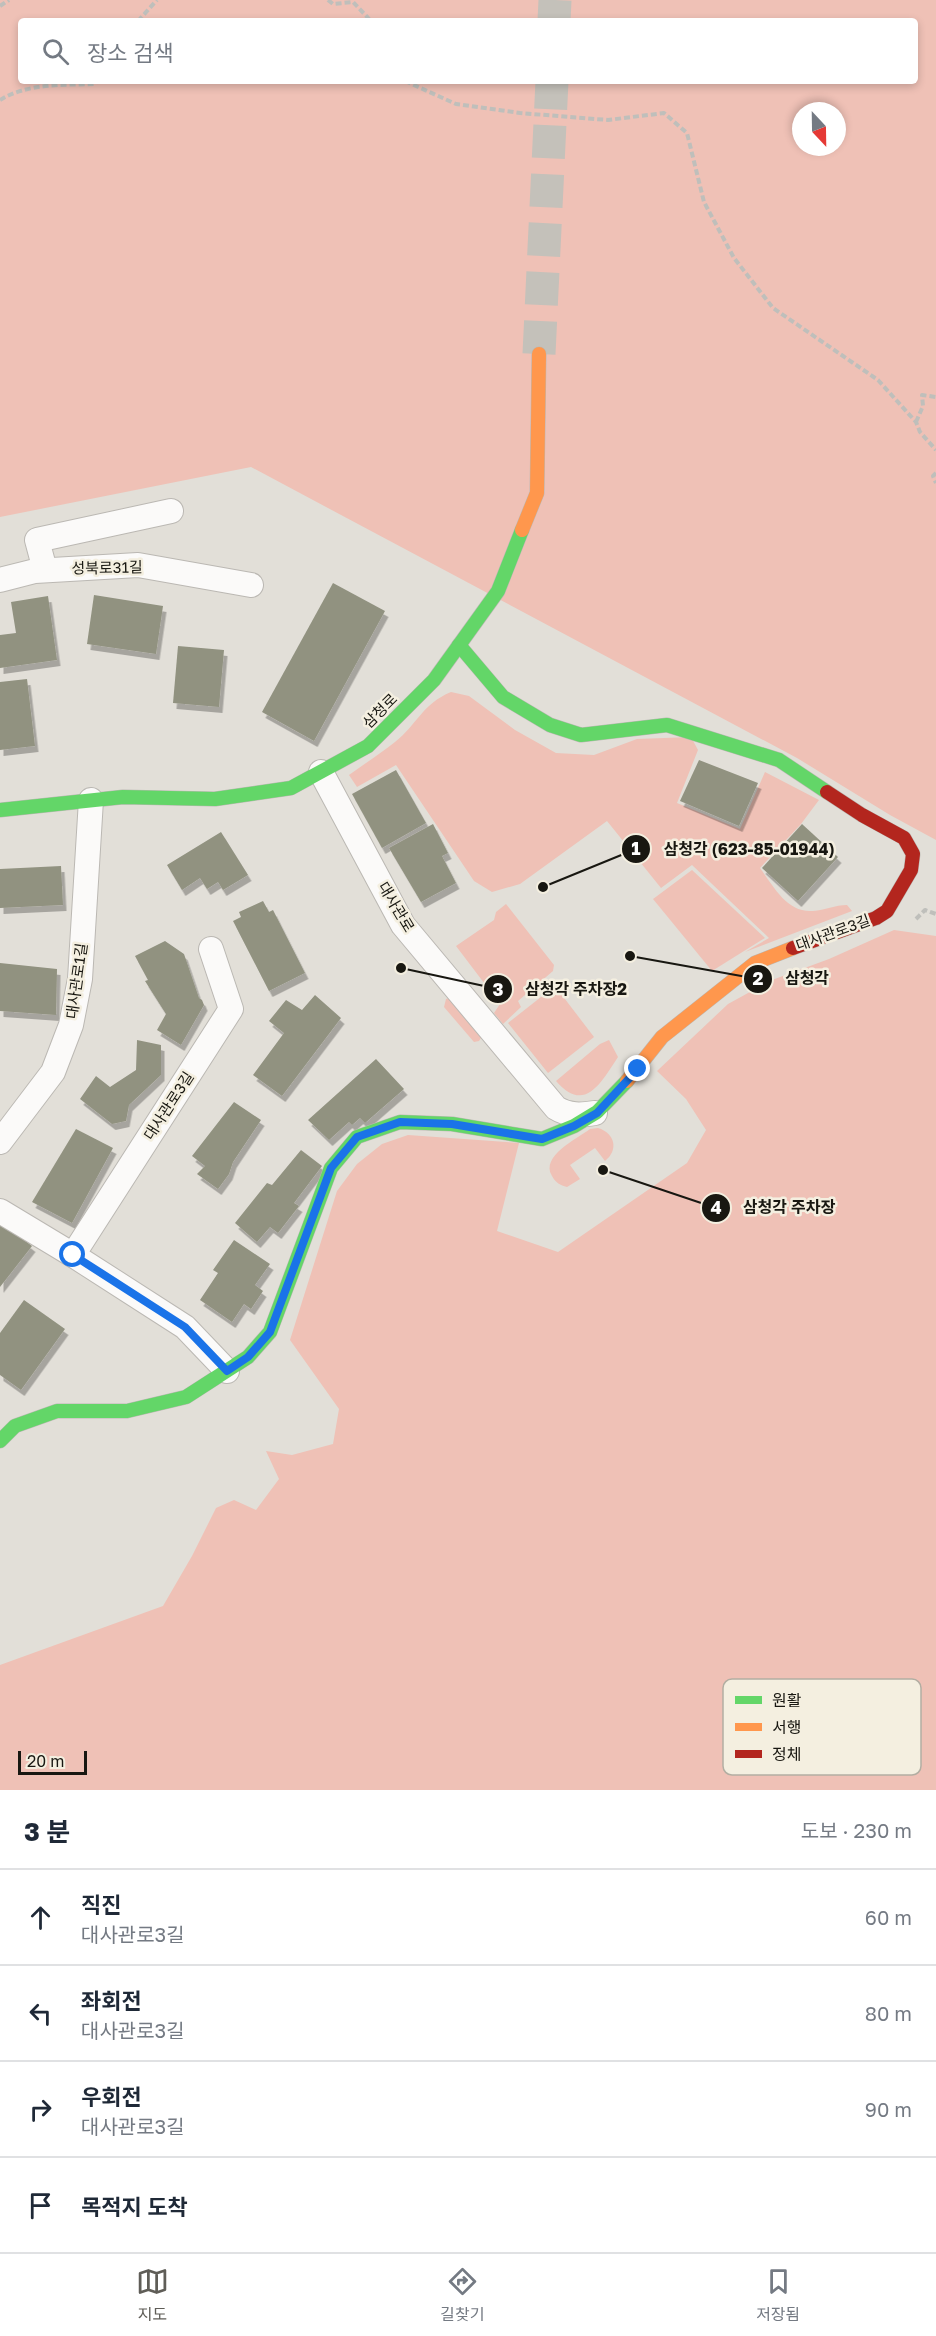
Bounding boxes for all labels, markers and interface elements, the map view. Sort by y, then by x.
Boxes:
search box [18,18,918,84]
icon: search [39,35,72,68]
text: 장소 검색 [87,39,173,66]
north arrow [792,102,846,156]
street label: 성북로31길 [71,557,143,577]
street label: 삼청로 [358,689,400,731]
callout: 삼청각 (623-85-01944) [621,832,846,866]
text: 1 [631,837,641,859]
text: 삼청각 (623-85-01944) [664,839,834,859]
street label: 대사관로 [375,878,419,935]
street label: 대사관로3길 [793,910,872,954]
street label: 대사관로1길 [62,942,90,1020]
callout: 삼청각 [743,962,841,996]
text: 2 [753,967,764,989]
text: 삼청각 [785,968,829,988]
callout: 삼청각 주차장2 [483,972,639,1006]
text: 3 [493,978,504,1000]
text: 삼청각 주차장2 [525,979,627,999]
route end [624,1055,650,1081]
street label: 대사관로3길 [139,1068,197,1143]
callout: 삼청각 주차장 [701,1191,847,1225]
text: 4 [710,1196,722,1218]
text: 삼청각 주차장 [743,1197,835,1217]
route start [59,1241,85,1267]
legend [723,1679,921,1775]
text: 원활 [772,1690,802,1710]
text: 서행 [772,1717,801,1737]
text: 정체 [772,1744,801,1764]
scale bar [18,1748,87,1776]
text: 20 m [27,1751,64,1771]
text: 3 분 [24,1816,70,1847]
text: 도보 · 230 m [801,1818,912,1842]
text: 직진 [81,1891,121,1918]
icon: ahead [24,1901,57,1934]
text: 60 m [865,1905,912,1929]
text: 대사관로3길 [81,1922,185,1946]
text: 좌회전 [81,1987,142,2014]
icon: left [24,1997,57,2030]
text: 80 m [865,2001,912,2025]
text: 대사관로3길 [81,2018,185,2042]
text: 우회전 [81,2083,142,2110]
icon: right [24,2093,57,2126]
text: 90 m [865,2097,912,2121]
text: 대사관로3길 [81,2114,185,2138]
icon: arrive [24,2189,57,2222]
text: 목적지 도착 [81,2193,188,2220]
tab: 지도 [136,2265,169,2325]
tab: 길찾기 [440,2265,484,2325]
tab: 저장됨 [756,2265,800,2325]

